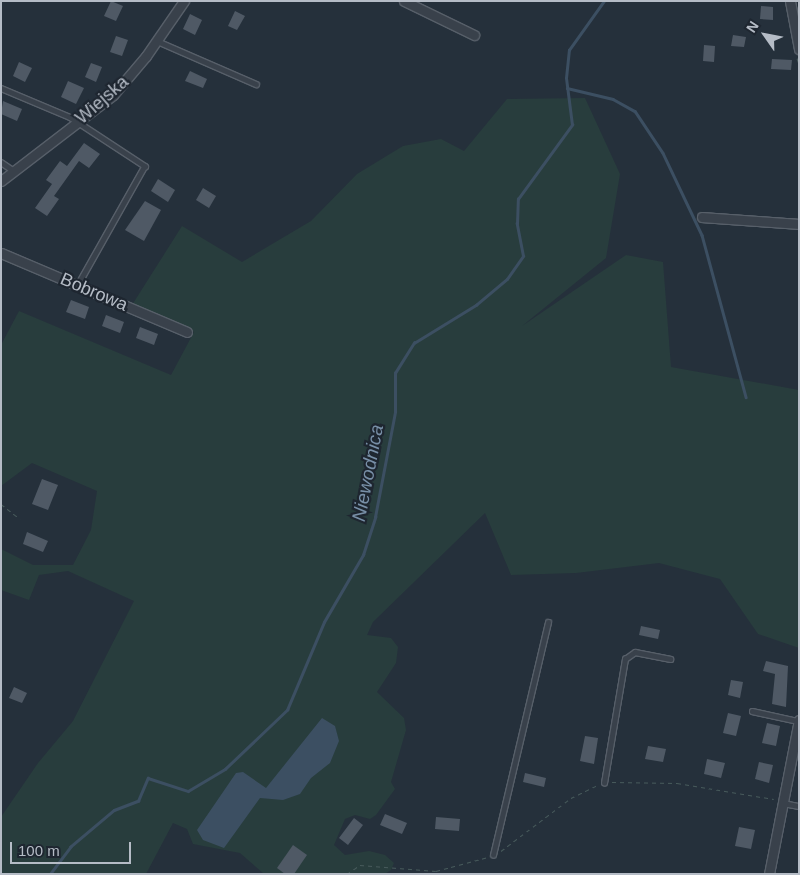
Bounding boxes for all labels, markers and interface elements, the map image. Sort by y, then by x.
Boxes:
north arrow [740,10,790,60]
text: N [743,18,762,35]
street label: Wiejska [71,71,133,129]
street label: Bobrowa [57,268,131,316]
water label: Niewodnica [347,423,389,523]
scale bar [12,832,134,864]
text: 100 m [18,842,60,859]

